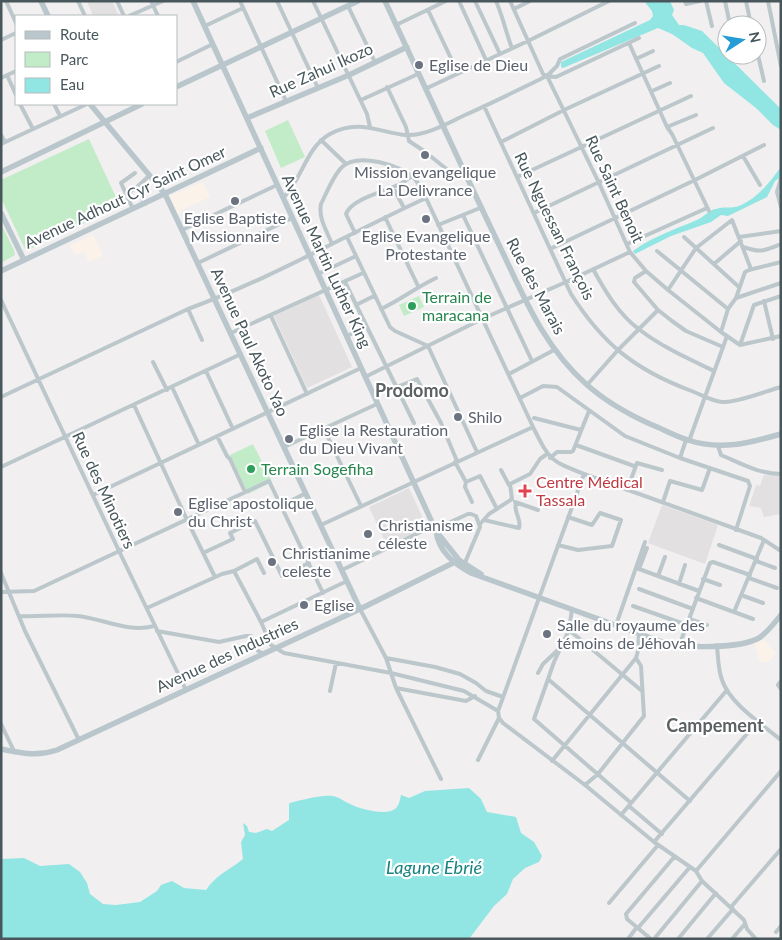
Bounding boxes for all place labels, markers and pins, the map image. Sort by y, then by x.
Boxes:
place label: Eglise de Dieu [429,55,528,74]
marker: Eglise de Dieu [413,59,425,71]
marker: Mission evangelique La Delivrance [419,149,431,161]
place label: Mission evangelique La Delivrance [354,162,496,199]
marker: Eglise Baptiste Missionnaire [229,195,241,207]
place label: Eglise Baptiste Missionnaire [184,208,286,245]
marker: Eglise Evangelique Protestante [420,213,432,225]
place label: Eglise Evangelique Protestante [362,226,490,263]
place label: Terrain de maracana [422,287,492,324]
marker: Terrain de maracana [406,300,418,312]
place label: Shilo [468,407,502,426]
marker: Shilo [452,411,464,423]
place label: Eglise la Restauration du Dieu Vivant [299,420,448,457]
marker: Eglise la Restauration du Dieu Vivant [283,433,295,445]
place label: Terrain Sogefiha [261,459,374,478]
marker: Terrain Sogefiha [245,463,257,475]
place label: Centre Médical Tassala [536,472,643,509]
marker: Centre Médical Tassala [518,484,532,498]
place label: Eglise apostolique du Christ [188,493,314,530]
marker: Eglise apostolique du Christ [172,506,184,518]
place label: Christianisme céleste [378,515,473,552]
marker: Christianisme céleste [362,528,374,540]
place label: Christianime celeste [282,543,370,580]
marker: Christianime celeste [266,556,278,568]
place label: Eglise [314,595,354,614]
marker: Eglise [298,599,310,611]
place label: Salle du royaume des témoins de Jéhovah [557,615,705,652]
marker: Salle du royaume des témoins de Jéhovah [541,628,553,640]

